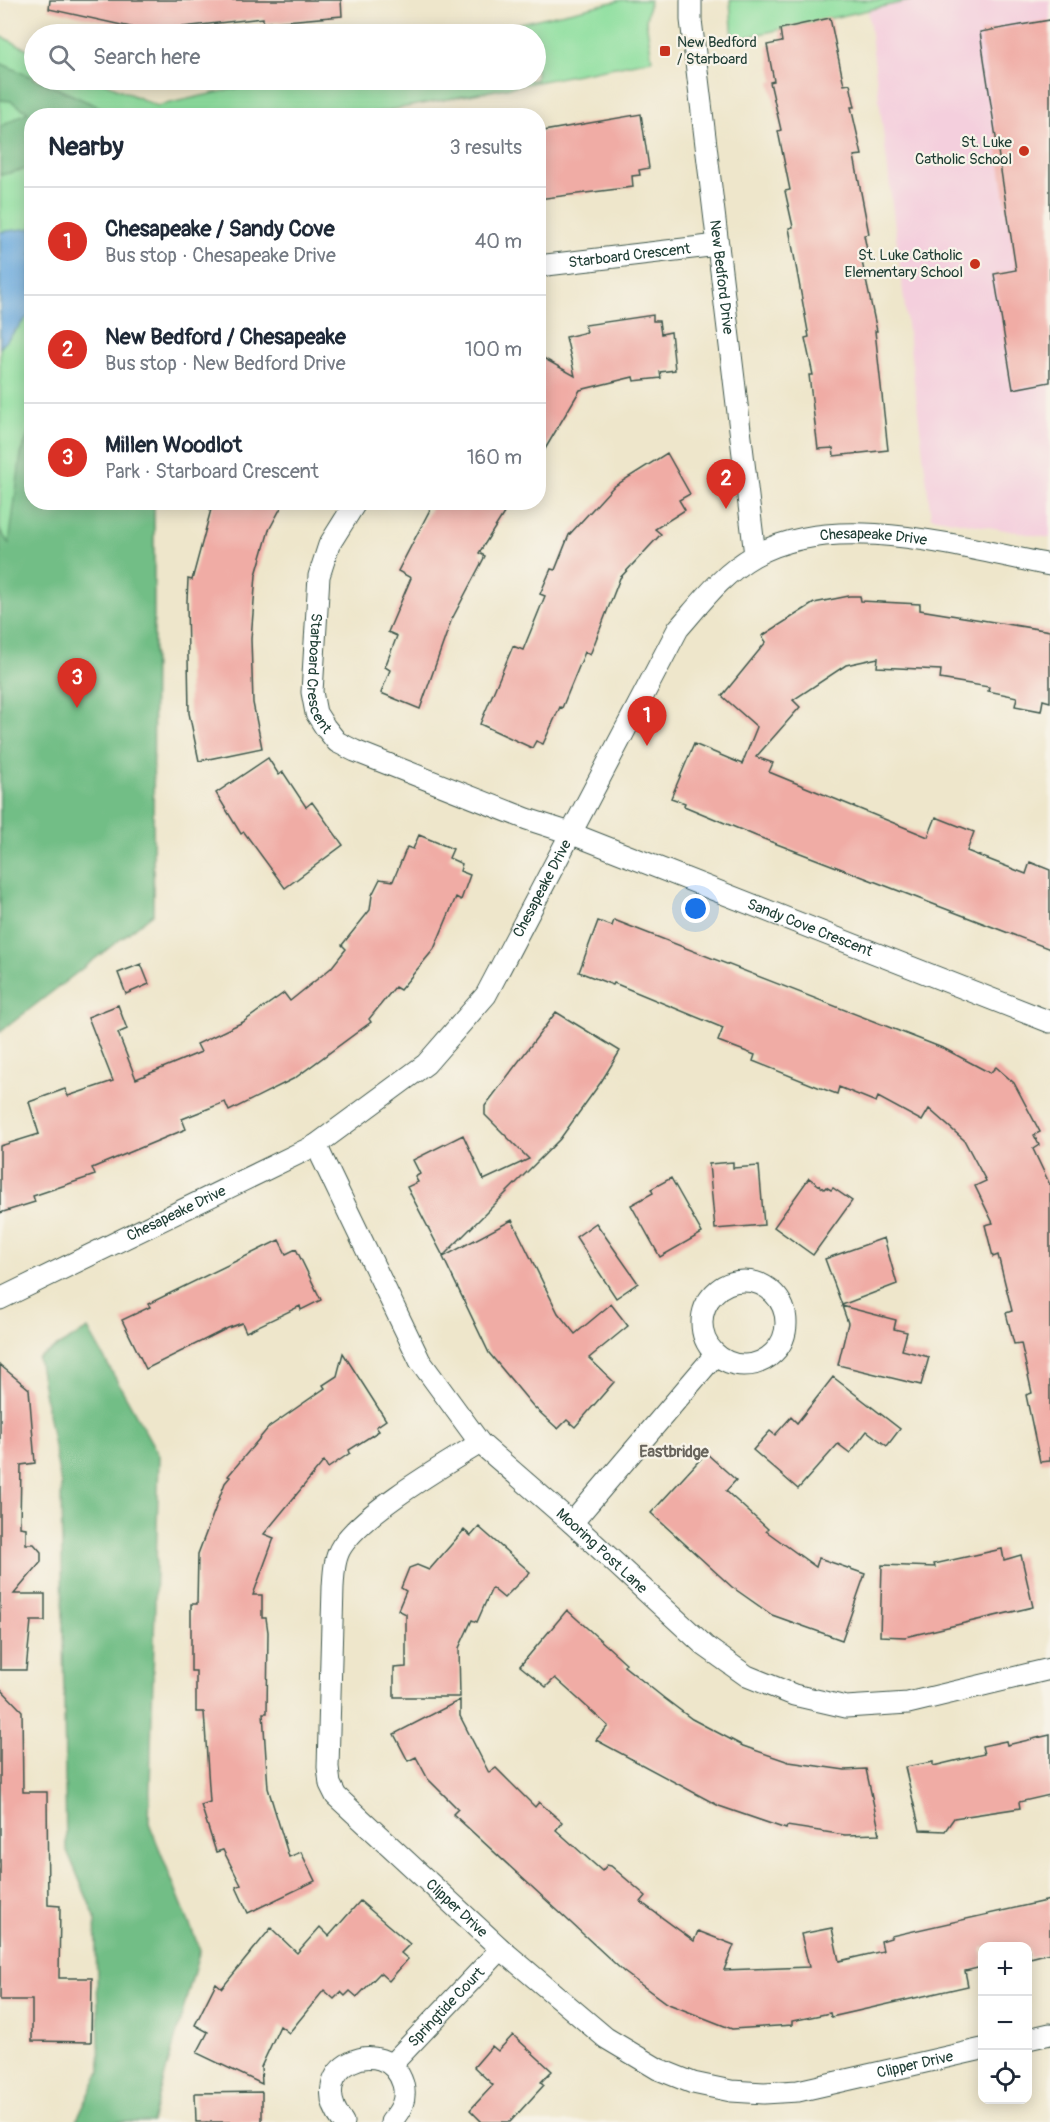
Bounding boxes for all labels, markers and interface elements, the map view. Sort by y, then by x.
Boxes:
search box [24,24,546,90]
place label: New Bedford / Starboard [677,33,757,69]
icon: search [45,41,78,74]
text: Search here [93,43,200,71]
marker: New Bedford / Starboard [658,44,672,58]
text: Nearby [48,131,124,163]
place label: St. Luke Catholic School [915,133,1013,169]
text: 3 results [450,135,522,160]
marker: St. Luke Catholic School [1017,144,1031,158]
text: Chesapeake / Sandy Cove [105,215,335,243]
street label: New Bedford Drive [705,219,738,336]
text: 1 [64,229,71,254]
text: 40 m [475,229,522,254]
street label: Starboard Crescent [567,239,692,272]
text: Bus stop · Chesapeake Drive [105,243,336,268]
place label: St. Luke Catholic Elementary School [845,246,963,282]
marker: St. Luke Catholic Elementary School [968,257,982,271]
text: New Bedford / Chesapeake [105,323,346,351]
text: 2 [62,337,73,362]
text: 100 m [465,337,522,362]
text: Bus stop · New Bedford Drive [105,351,346,376]
text: Millen Woodlot [105,431,242,459]
text: 3 [62,445,73,470]
text: 160 m [467,445,522,470]
text: Park · Starboard Crescent [105,459,319,484]
pin: 2 [706,460,746,509]
street label: Chesapeake Drive [819,525,929,550]
street label: Starboard Crescent [302,613,336,739]
pin: 3 [58,658,97,708]
pin: 1 [628,696,666,746]
street label: Chesapeake Drive [509,836,576,941]
your location [681,894,710,923]
street label: Sandy Cove Crescent [744,895,876,962]
street label: Chesapeake Drive [124,1181,230,1246]
district label: Eastbridge [639,1442,710,1462]
street label: Mooring Post Lane [552,1504,652,1598]
street label: Clipper Drive [422,1875,492,1942]
map controls [978,1942,1032,2104]
button: + [978,1942,1032,1996]
street label: Springtide Court [404,1963,489,2051]
button: − [978,1996,1032,2050]
street label: Clipper Drive [875,2047,956,2083]
button: locate [978,2050,1032,2104]

